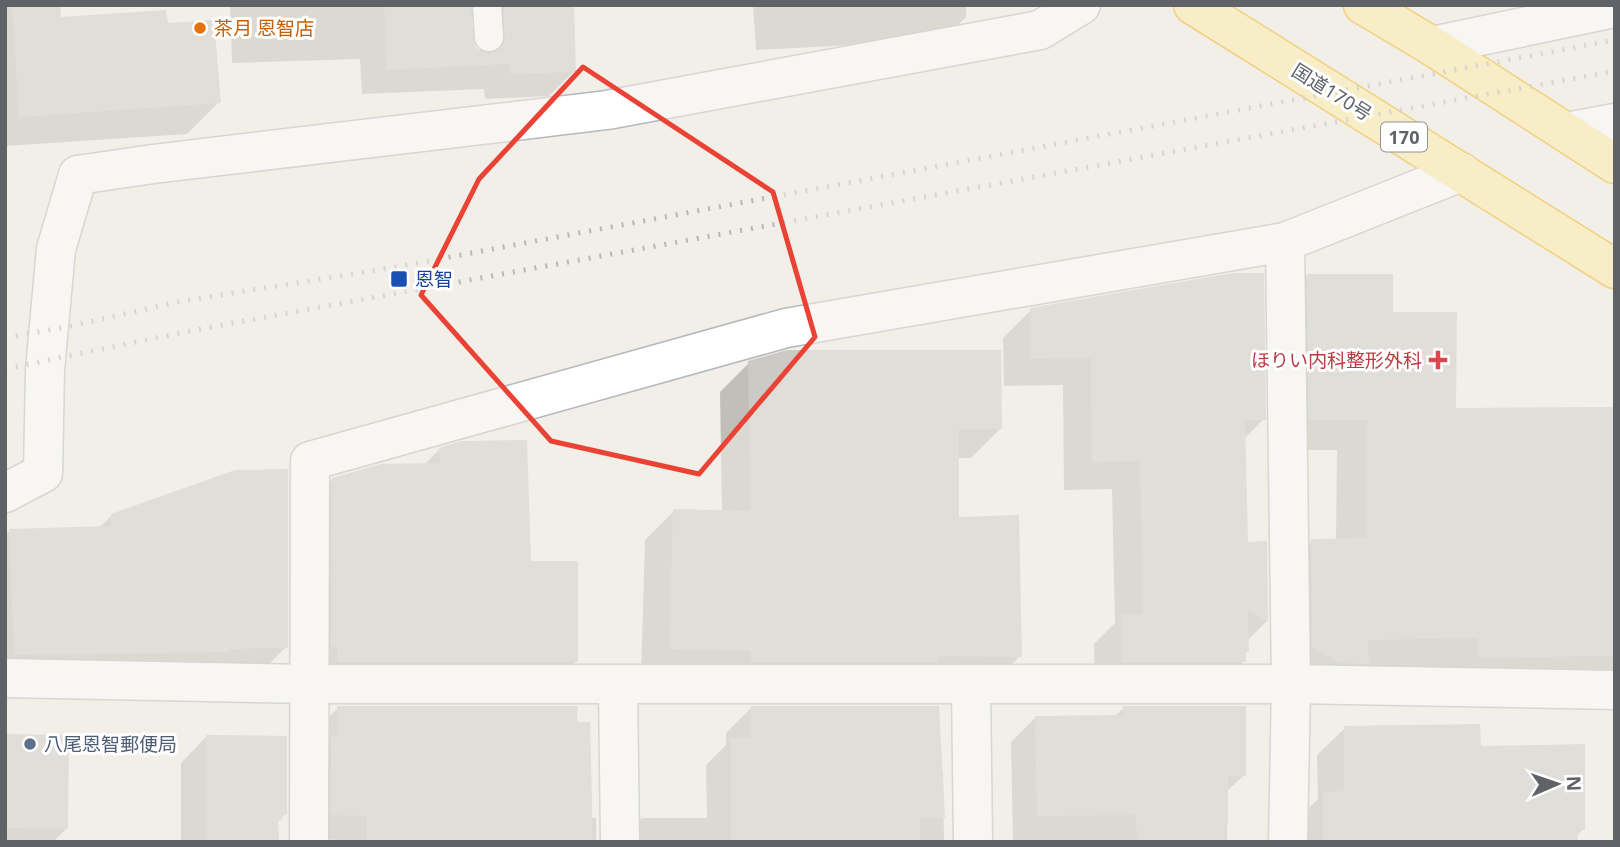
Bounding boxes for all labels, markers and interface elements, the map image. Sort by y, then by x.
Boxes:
place label: 茶月 恩智店 [214,15,314,41]
marker: 茶月 恩智店 [192,20,208,36]
street label: 国道170号 [1287,57,1377,127]
road number: 170 [1381,122,1427,152]
place label: 恩智 [415,266,453,292]
marker: 恩智 [389,269,409,289]
place label: ほりい内科整形外科 [1251,347,1422,373]
marker: ほりい内科整形外科 [1428,350,1448,370]
place label: 八尾恩智郵便局 [44,731,177,757]
marker: 八尾恩智郵便局 [22,736,38,752]
north arrow [1522,749,1592,819]
text: N [1561,775,1587,792]

